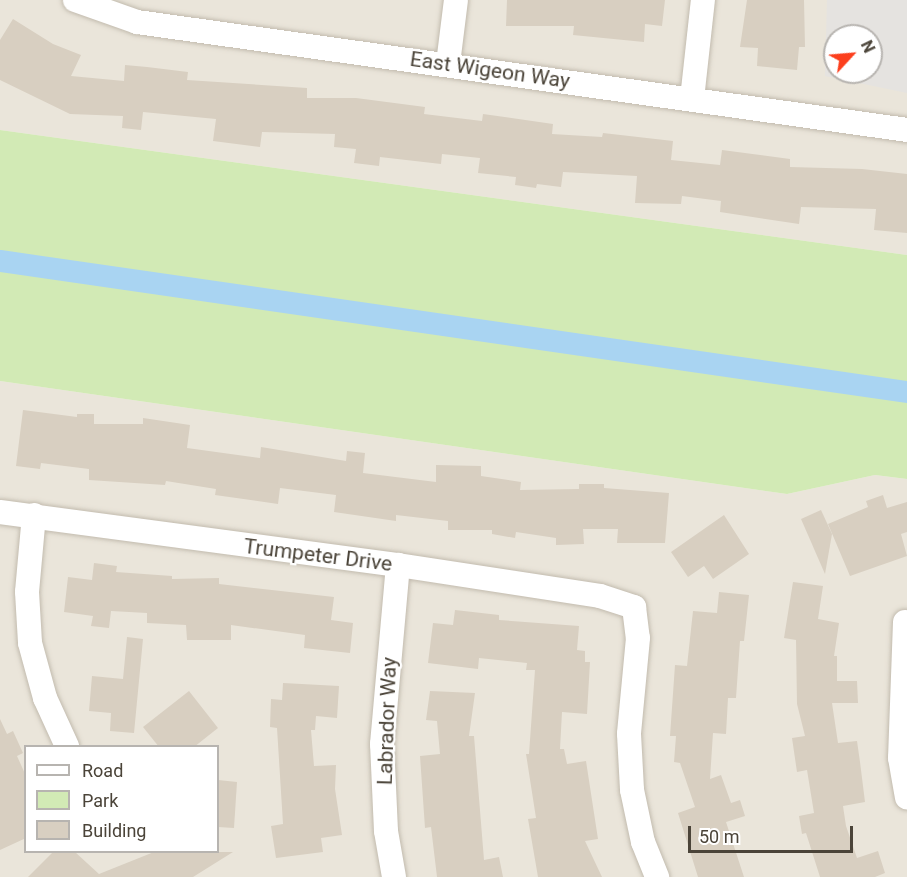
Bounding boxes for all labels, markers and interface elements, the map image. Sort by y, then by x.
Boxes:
north arrow [823,24,883,84]
text: N [857,38,879,56]
street label: East Wigeon Way [408,46,572,94]
street label: Trumpeter Drive [242,533,394,577]
street label: Labrador Way [372,656,402,786]
legend [24,745,219,853]
text: Road [82,760,123,781]
text: Park [82,790,118,811]
scale bar [691,814,856,852]
text: Building [82,820,146,841]
text: 50 m [699,826,739,847]

